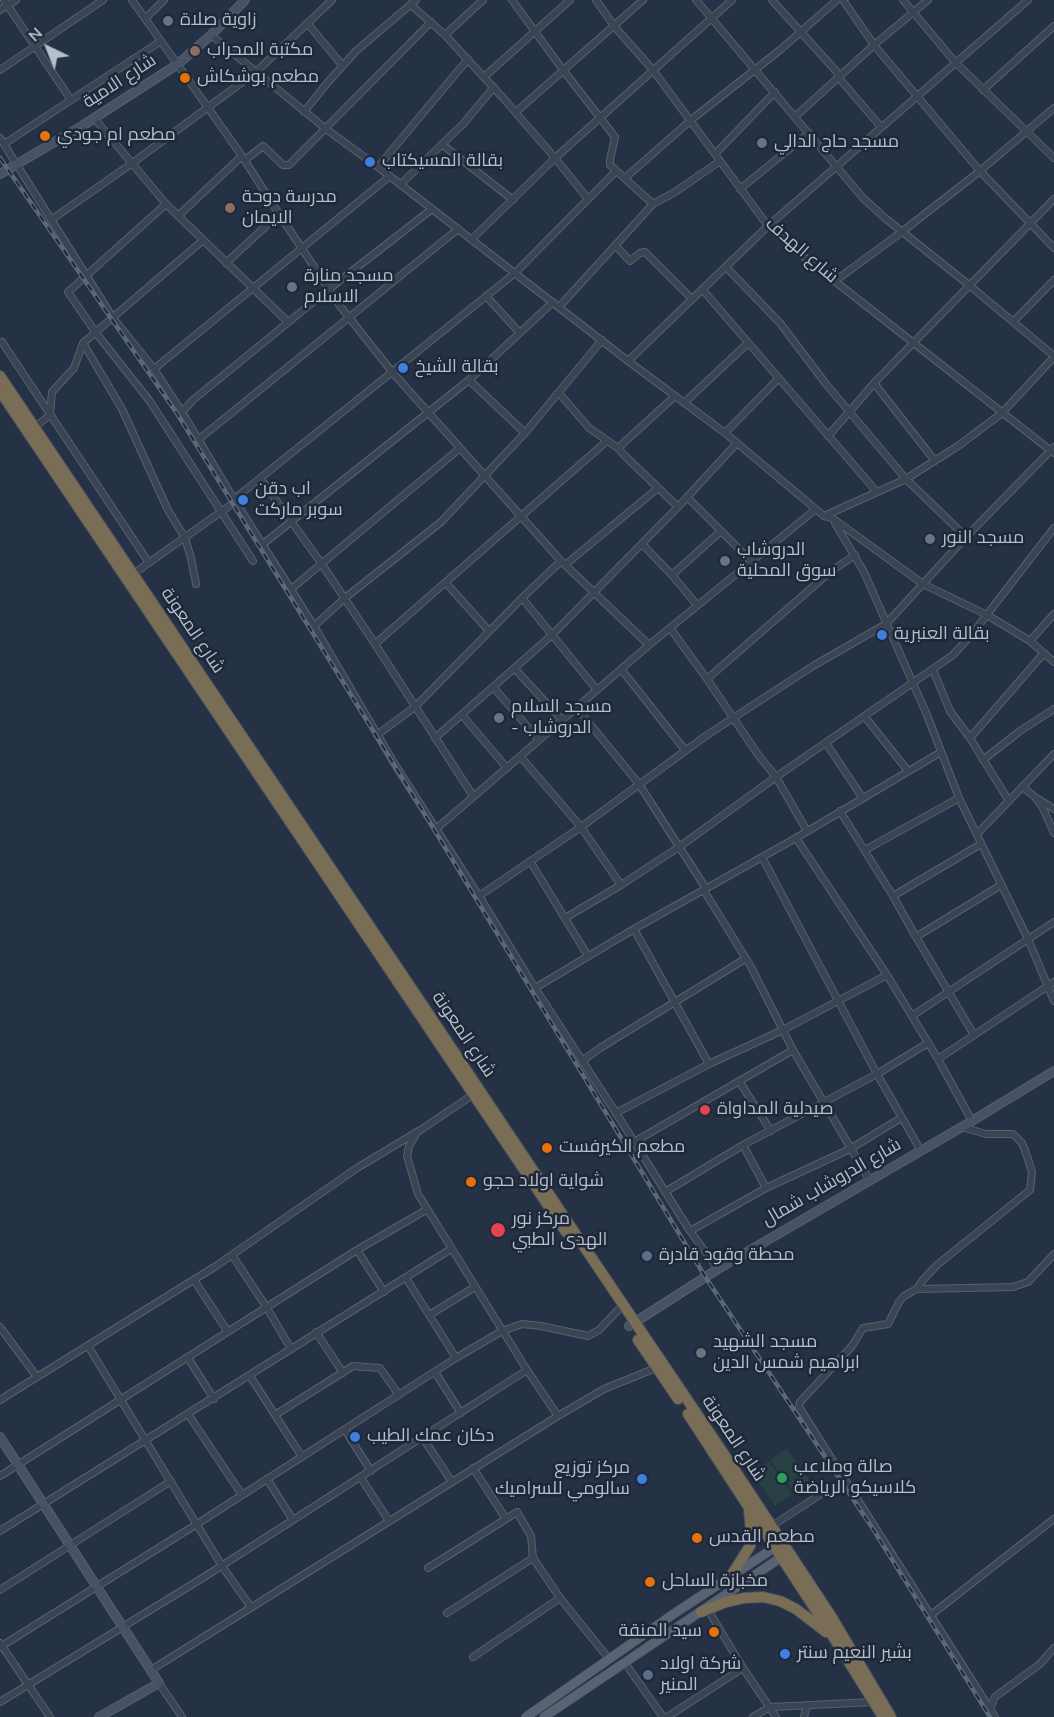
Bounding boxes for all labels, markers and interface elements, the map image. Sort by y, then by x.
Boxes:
place label: زاوية صلاة [180,10,257,32]
marker: زاوية صلاة [161,14,175,28]
north arrow [18,18,78,78]
text: N [24,23,48,47]
place label: مكتبة المحراب [207,40,313,62]
marker: مكتبة المحراب [188,44,202,58]
street label: شارع الامية [79,50,161,114]
place label: مطعم بوشكاش [197,67,319,89]
marker: مطعم بوشكاش [178,71,192,85]
place label: مطعم ام جودي [57,125,176,147]
marker: مطعم ام جودي [38,129,52,143]
place label: مسجد حاج الدالي [774,132,899,154]
marker: مسجد حاج الدالي [755,136,769,150]
place label: بقالة المسيكتاب [382,151,503,173]
marker: بقالة المسيكتاب [363,155,377,169]
place label: مدرسة دوحة الايمان [242,187,337,230]
marker: مدرسة دوحة الايمان [223,201,237,215]
street label: شارع الهدف [760,214,842,288]
place label: مسجد منارة الاسلام [304,266,394,308]
marker: مسجد منارة الاسلام [285,280,299,294]
place label: بقالة الشيخ [415,357,498,379]
marker: بقالة الشيخ [396,361,410,375]
place label: اب دقن سوبر ماركت [255,479,343,522]
marker: اب دقن سوبر ماركت [236,493,250,507]
place label: مسجد النور [942,528,1024,550]
marker: مسجد النور [923,532,937,546]
place label: الدروشاب سوق المحلية [737,540,836,582]
marker: الدروشاب سوق المحلية [718,554,732,568]
street label: شارع المعونة [156,584,228,678]
place label: بقالة العنبرية [894,624,989,646]
marker: بقالة العنبرية [875,628,889,642]
place label: مسجد السلام - الدروشاب [511,697,612,740]
marker: مسجد السلام - الدروشاب [492,711,506,725]
street label: شارع المعونة [427,988,499,1082]
place label: صيدلية المداواة [717,1099,834,1121]
marker: صيدلية المداواة [698,1103,712,1117]
street label: شارع الدروشاب شمال [759,1134,905,1232]
place label: مطعم الكيرفست [559,1137,685,1159]
marker: مطعم الكيرفست [540,1141,554,1155]
place label: شواية اولاد حجو [483,1171,604,1193]
marker: شواية اولاد حجو [464,1175,478,1189]
place label: مركز نور الهدى الطبي [512,1209,607,1252]
marker: مركز نور الهدى الطبي [489,1221,507,1239]
place label: محطة وقود قادرة [659,1245,795,1267]
marker: محطة وقود قادرة [640,1249,654,1263]
place label: مسجد الشهيد ابراهيم شمس الدين [713,1332,860,1374]
marker: مسجد الشهيد ابراهيم شمس الدين [694,1346,708,1360]
street label: شارع المعونة [697,1392,769,1486]
place label: دكان عمك الطيب [367,1426,494,1448]
marker: دكان عمك الطيب [348,1430,362,1444]
place label: صالة وملاعب كلاسيكو الرياضة [794,1457,916,1500]
place label: مركز توزيع سالومي للسراميك [495,1458,630,1500]
marker: صالة وملاعب كلاسيكو الرياضة [775,1471,789,1485]
marker: مركز توزيع سالومي للسراميك [635,1472,649,1486]
place label: مطعم القدس [709,1527,815,1549]
marker: مطعم القدس [690,1531,704,1545]
place label: مخبازة الساحل [662,1571,768,1593]
marker: مخبازة الساحل [643,1575,657,1589]
place label: سيد المنقة [618,1621,702,1643]
marker: سيد المنقة [707,1625,721,1639]
place label: بشير النعيم سنتر [797,1643,912,1665]
marker: بشير النعيم سنتر [778,1647,792,1661]
place label: شركة اولاد المنير [660,1654,741,1696]
marker: شركة اولاد المنير [641,1668,655,1682]

